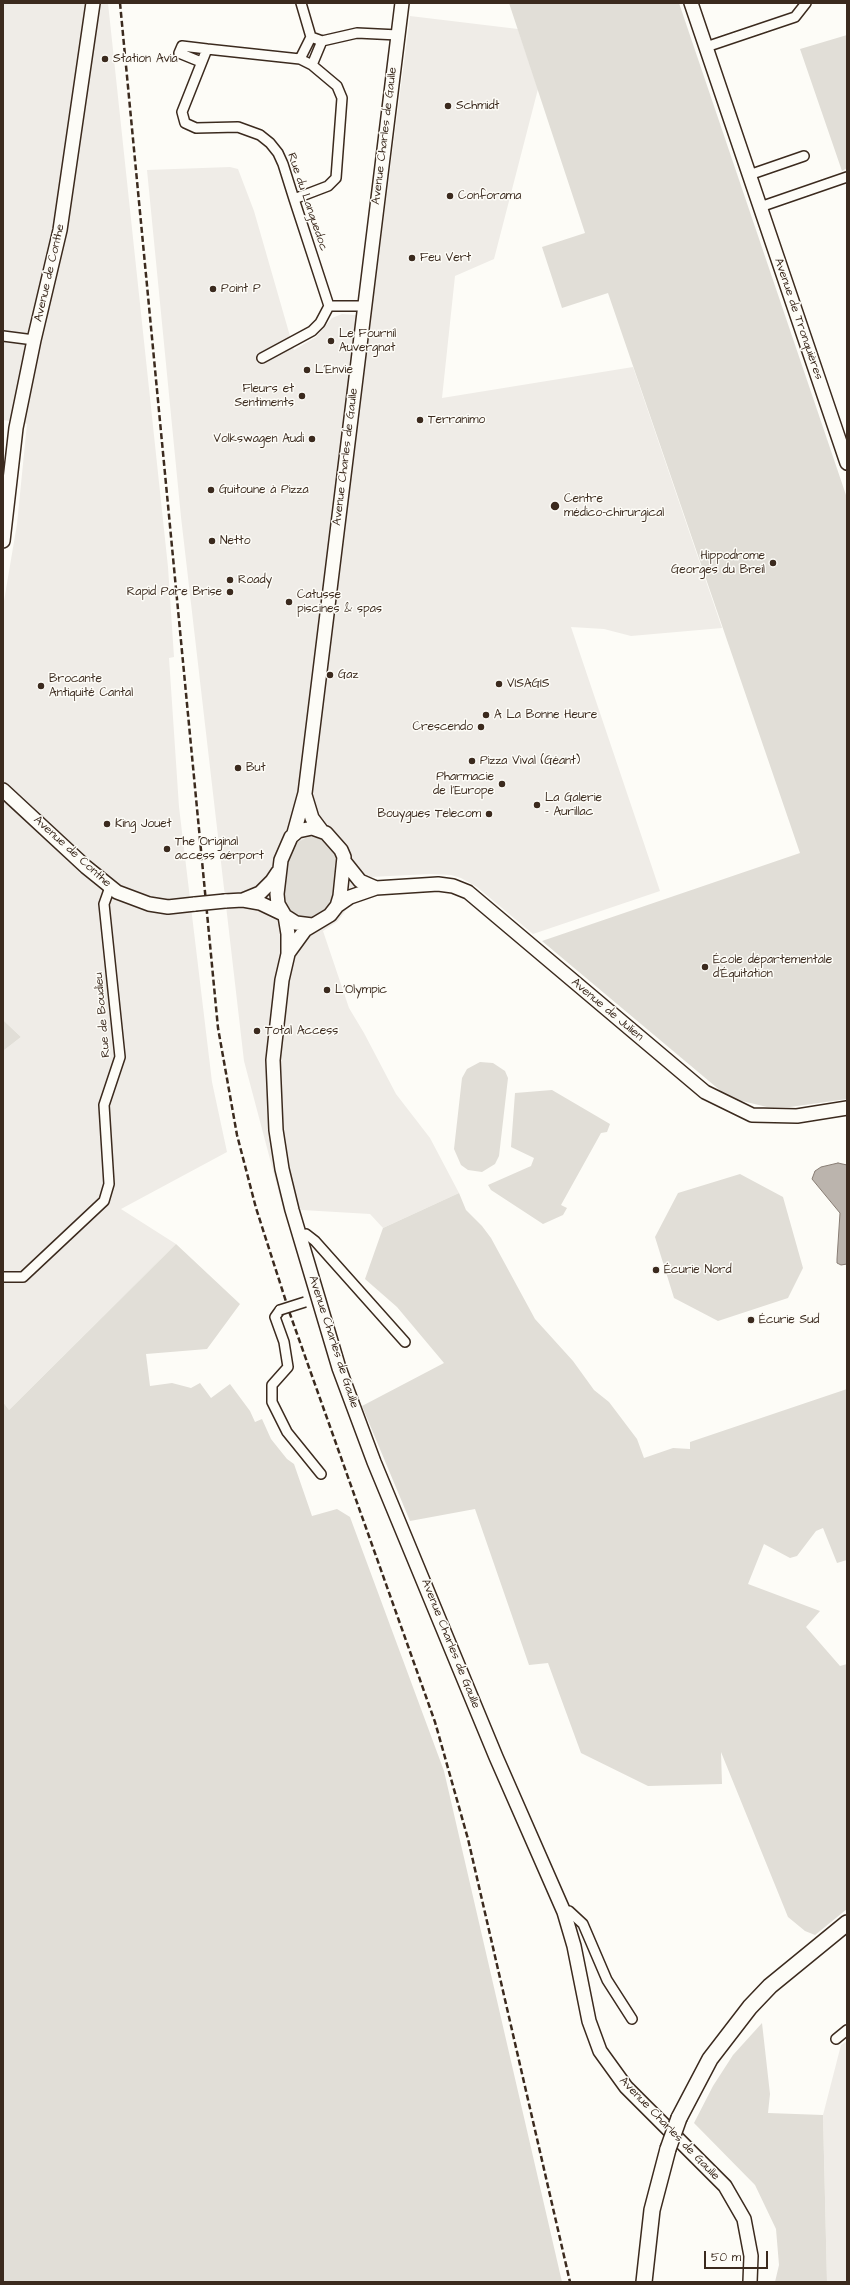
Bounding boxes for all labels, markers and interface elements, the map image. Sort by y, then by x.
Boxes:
place label: Station Avia [113,52,178,66]
marker: Station Avia [100,54,110,64]
street label: Avenue Charles de Gaulle [369,66,401,206]
place label: Schmidt [456,99,499,113]
marker: Schmidt [443,101,453,111]
street label: Rue du Languedoc [283,151,331,253]
place label: Conforama [458,189,521,203]
marker: Conforama [445,191,455,201]
street label: Avenue de Conthe [32,223,68,323]
place label: Feu Vert [420,251,471,265]
marker: Feu Vert [407,253,417,263]
street label: Avenue de Tronquières [770,256,826,382]
place label: Point P [221,282,261,296]
marker: Point P [208,284,218,294]
place label: Le Fournil Auvergnat [339,327,396,355]
marker: Le Fournil Auvergnat [326,336,336,346]
place label: L'Envie [315,363,353,377]
marker: L'Envie [302,365,312,375]
place label: Fleurs et Sentiments [234,382,294,410]
street label: Avenue Charles de Gaulle [330,387,362,527]
marker: Fleurs et Sentiments [297,391,307,401]
place label: Terranimo [428,413,485,427]
marker: Terranimo [415,415,425,425]
place label: Volkswagen Audi [213,432,304,446]
marker: Volkswagen Audi [307,434,317,444]
place label: Guitoune à Pizza [219,483,309,497]
marker: Guitoune à Pizza [206,485,216,495]
place label: Centre médico-chirurgical [564,492,664,520]
marker: Centre médico-chirurgical [549,500,561,512]
place label: Netto [220,534,250,548]
marker: Netto [207,536,217,546]
place label: Hippodrome Georges du Breil [671,549,765,577]
marker: Hippodrome Georges du Breil [768,558,778,568]
place label: Roady [238,573,272,587]
marker: Roady [225,575,235,585]
place label: Rapid Pare Brise [127,585,222,599]
marker: Rapid Pare Brise [225,587,235,597]
place label: Catusse piscines & spas [297,588,382,616]
marker: Catusse piscines & spas [284,597,294,607]
place label: Gaz [338,668,358,682]
marker: Gaz [325,670,335,680]
place label: Brocante Antiquité Cantal [49,672,133,700]
place label: VISAGIS [507,677,550,691]
marker: VISAGIS [494,679,504,689]
marker: Brocante Antiquité Cantal [36,681,46,691]
place label: A La Bonne Heure [494,708,597,722]
marker: A La Bonne Heure [481,710,491,720]
place label: Crescendo [412,720,473,734]
marker: Crescendo [476,722,486,732]
place label: Pizza Vival (Géant) [480,754,580,768]
marker: Pizza Vival (Géant) [467,756,477,766]
place label: But [246,761,265,775]
marker: But [233,763,243,773]
place label: Pharmacie de l'Europe [433,770,494,798]
marker: Pharmacie de l'Europe [497,779,507,789]
place label: La Galerie - Aurillac [545,791,602,819]
marker: La Galerie - Aurillac [532,800,542,810]
place label: Bouygues Telecom [377,807,481,821]
marker: Bouygues Telecom [484,809,494,819]
street label: Avenue de Conthe [30,813,114,891]
place label: King Jouet [115,817,172,831]
marker: King Jouet [102,819,112,829]
place label: The Original access aérport [175,835,264,863]
marker: The Original access aérport [162,844,172,854]
place label: École départementale d'Équitation [713,953,832,981]
marker: École départementale d'Équitation [700,962,710,972]
street label: Rue de Boudieu [92,972,114,1058]
street label: Avenue de Julien [568,976,646,1044]
place label: L'Olympic [335,983,387,997]
marker: L'Olympic [322,985,332,995]
place label: Total Access [265,1024,338,1038]
marker: Total Access [252,1026,262,1036]
place label: Écurie Nord [664,1263,732,1277]
marker: Écurie Nord [651,1265,661,1275]
street label: Avenue Charles de Gaulle [305,1274,361,1410]
place label: Écurie Sud [759,1313,819,1327]
marker: Écurie Sud [746,1315,756,1325]
street label: Avenue Charles de Gaulle [417,1577,483,1711]
street label: Avenue Charles de Gaulle [616,2074,722,2184]
scale bar [706,2243,770,2269]
text: 50 m [711,2249,741,2266]

